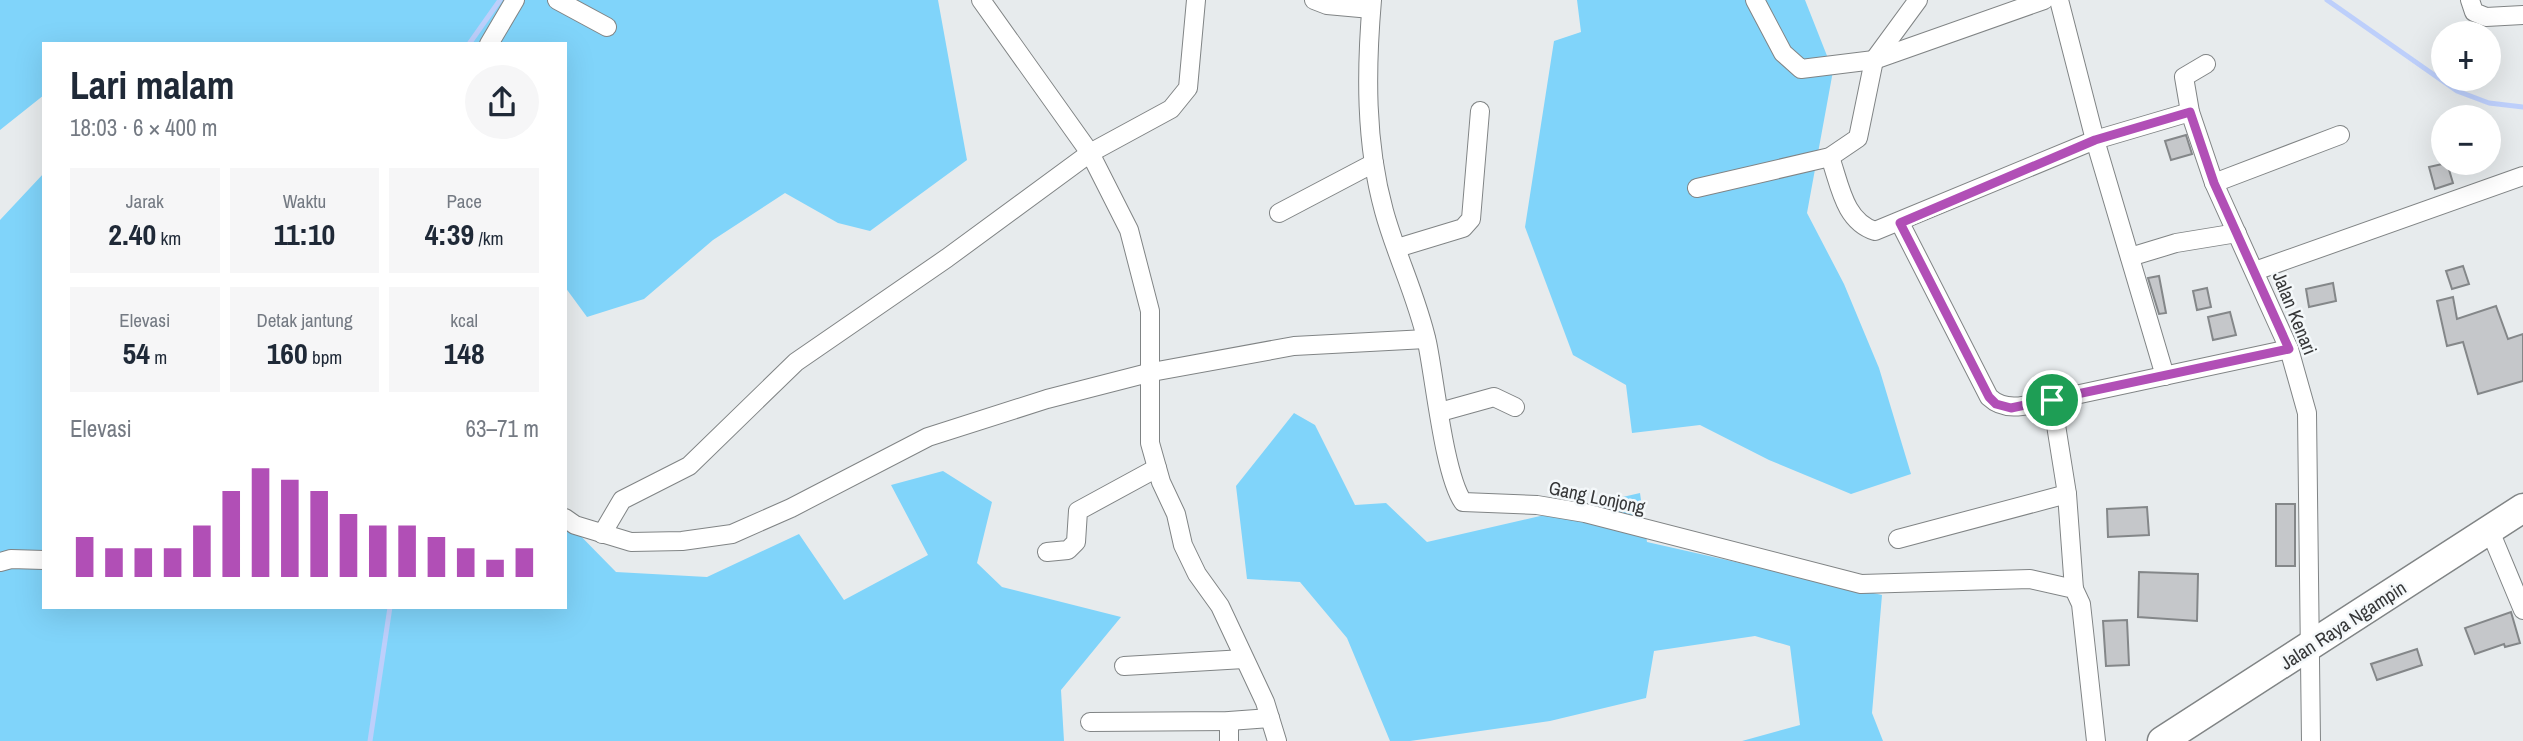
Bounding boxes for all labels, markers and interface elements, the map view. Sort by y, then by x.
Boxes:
map controls [2431,21,2501,175]
button: + [2431,21,2501,91]
text: Lari malam [70,60,235,111]
button: share [465,65,539,139]
button: − [2431,105,2501,175]
text: 18:03 · 6 × 400 m [70,112,217,143]
text: Jarak [126,188,164,214]
text: Waktu [283,188,326,214]
text: Pace [446,188,482,214]
text: 2.40 [108,214,156,254]
text: 11:10 [274,214,335,254]
text: 4:39 [425,214,474,254]
text: km [156,225,181,251]
text: /km [474,225,504,251]
street label: Jalan Kenari [2267,268,2323,358]
text: Elevasi [119,307,170,333]
text: Detak jantung [256,307,353,333]
text: kcal [450,307,478,333]
text: 54 [122,333,150,373]
text: 160 [267,333,308,373]
text: 148 [444,333,485,373]
text: m [150,344,167,370]
text: bpm [308,344,342,370]
pin [2022,370,2082,430]
icon: arrive [2033,381,2071,419]
text: Elevasi [70,413,132,444]
text: 63–71 m [466,413,539,444]
street label: Gang Lonjong [1546,474,1648,520]
street label: Jalan Raya Ngampin [2275,574,2411,676]

